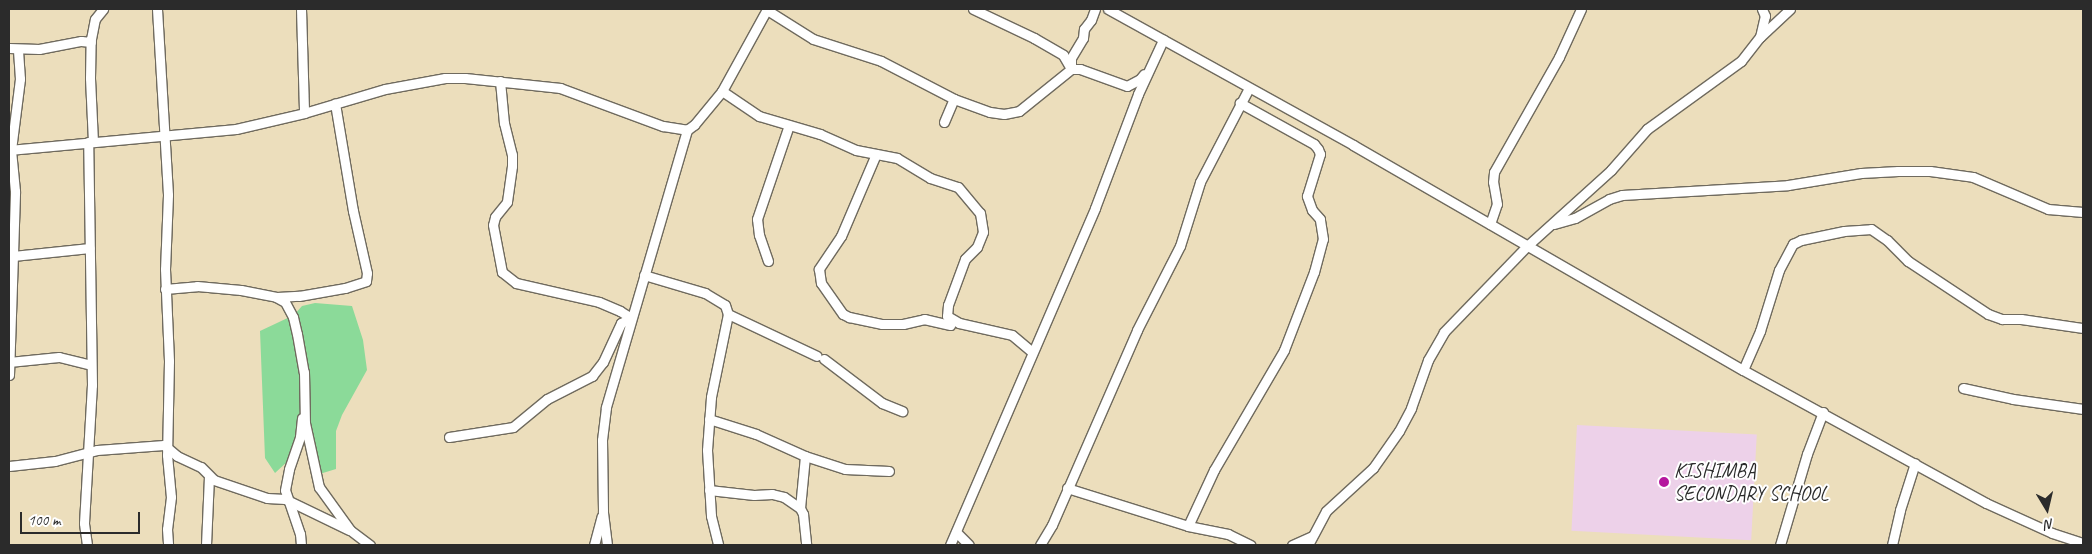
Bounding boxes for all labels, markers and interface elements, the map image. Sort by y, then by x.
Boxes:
place label: KISHIMBA SECONDARY SCHOOL [1674,459,1828,506]
marker: KISHIMBA SECONDARY SCHOOL [1658,476,1670,488]
north arrow [2022,484,2072,534]
scale bar [22,502,142,534]
text: 100 m [28,511,60,530]
text: N [2044,515,2055,533]

